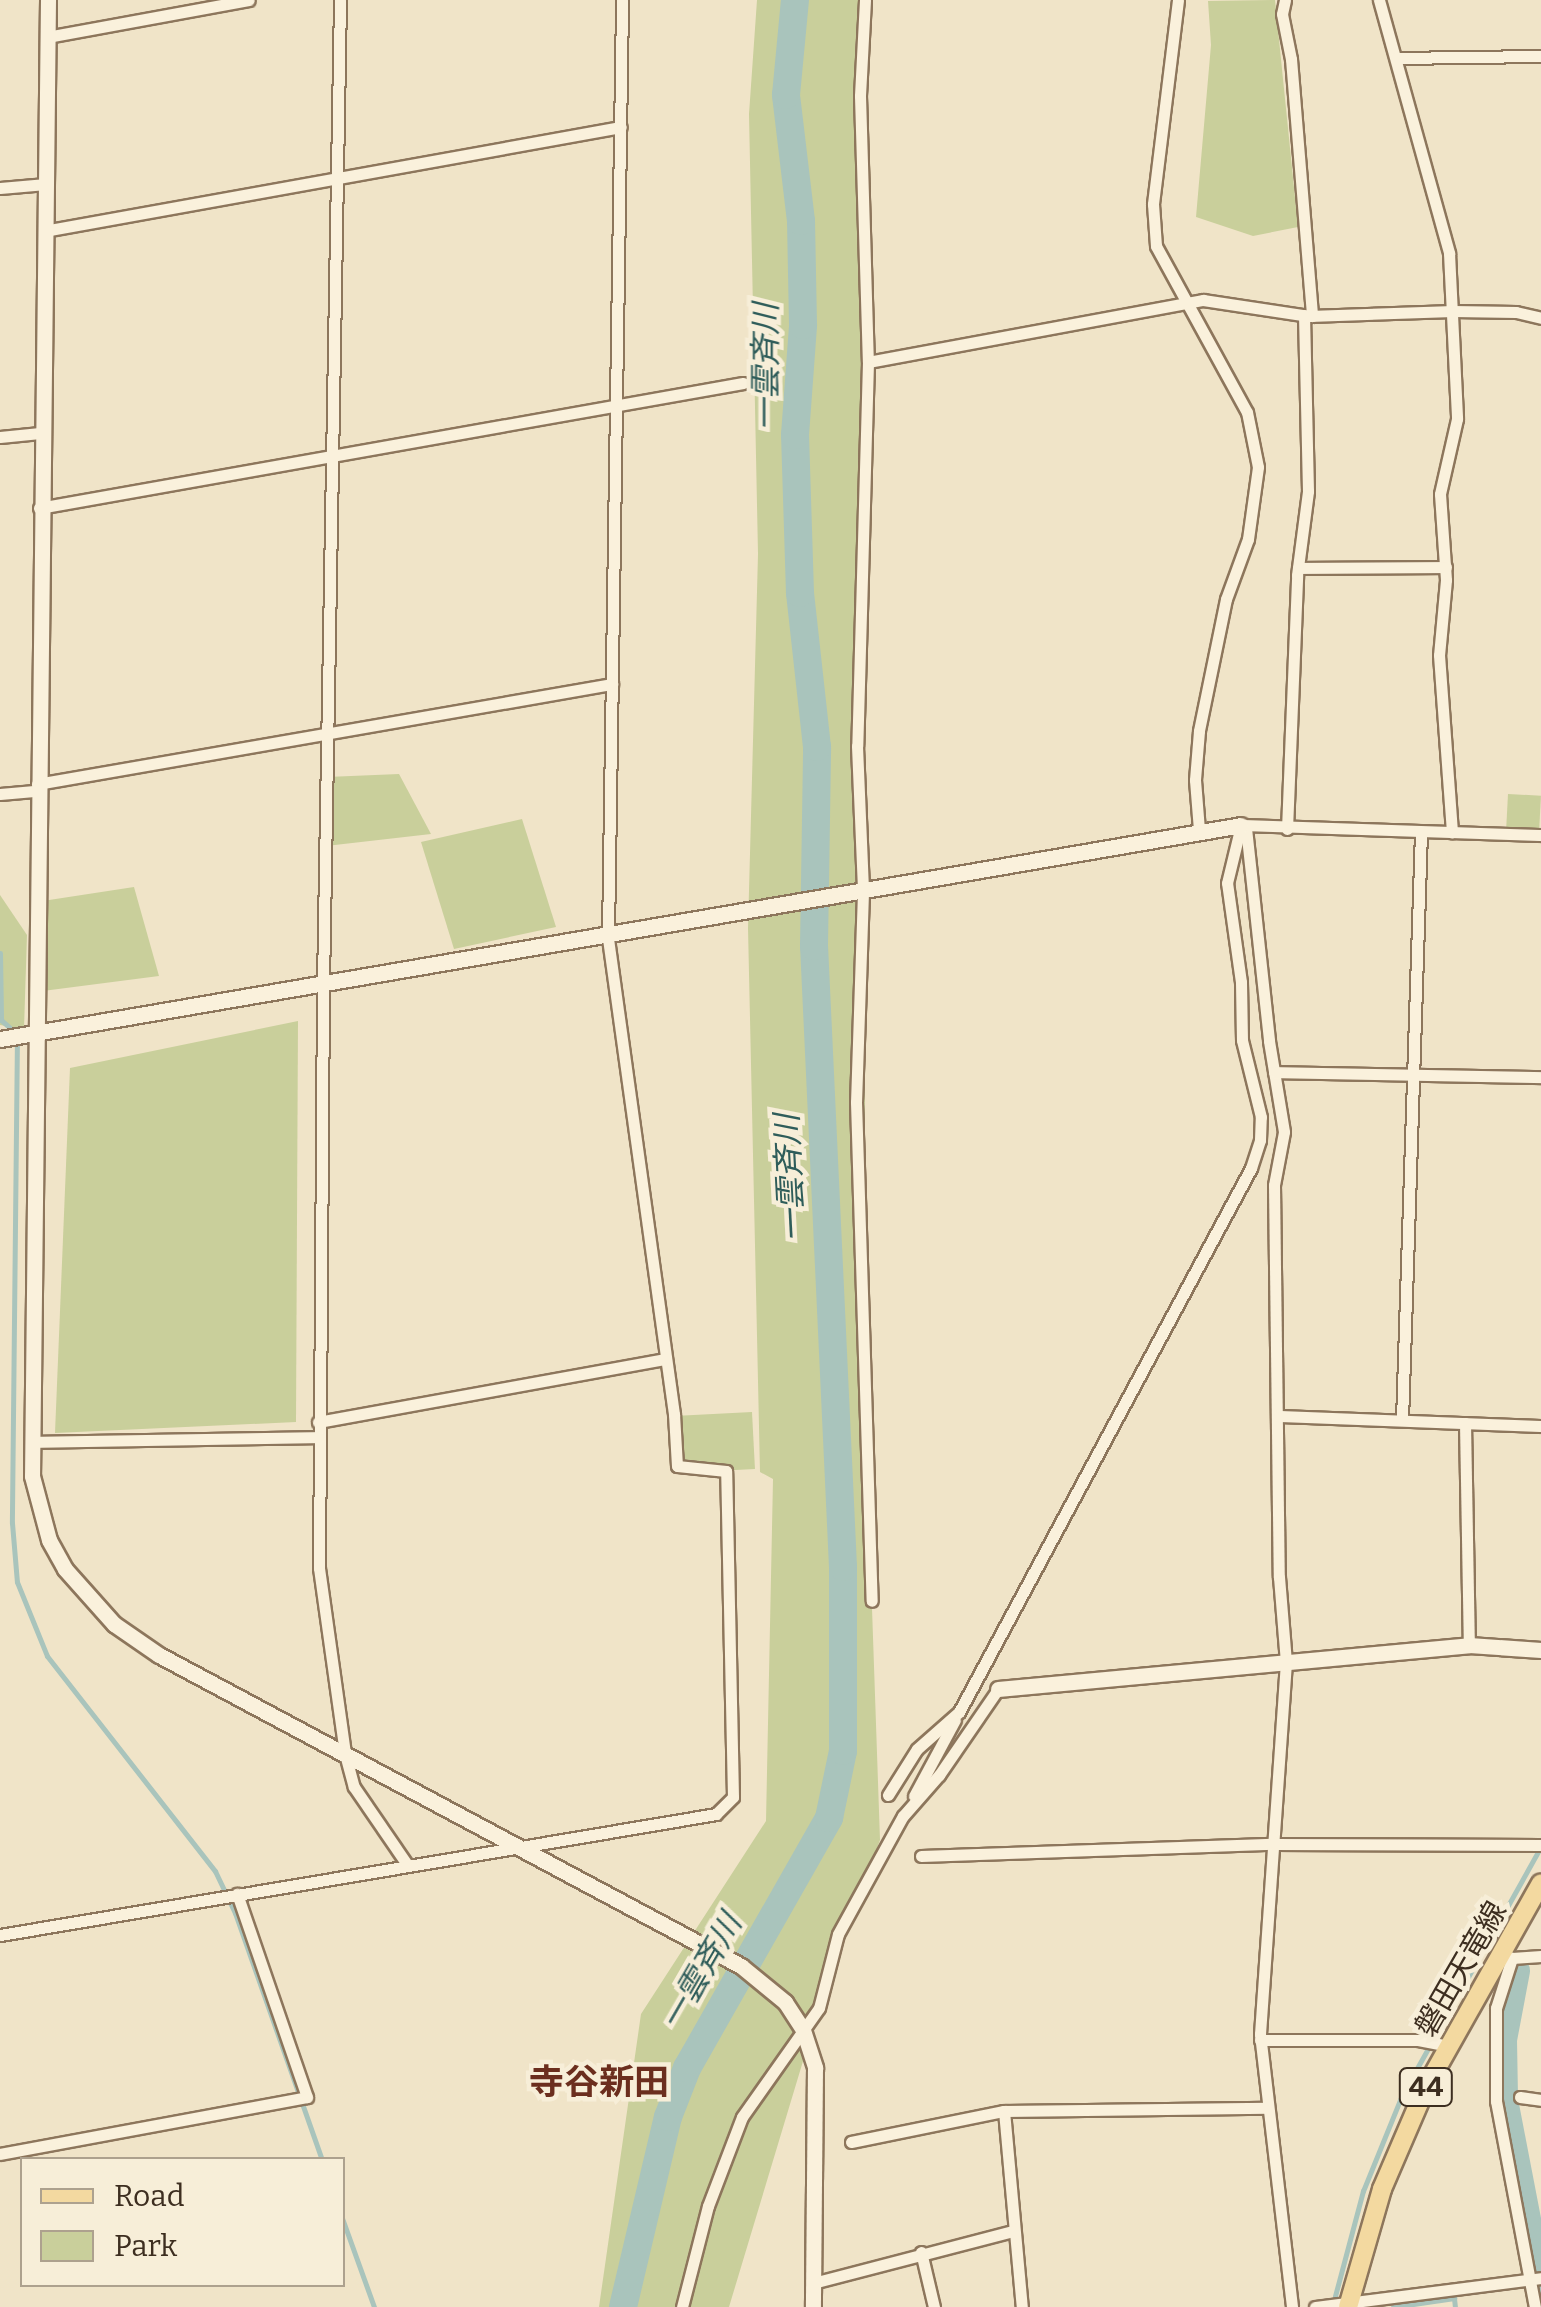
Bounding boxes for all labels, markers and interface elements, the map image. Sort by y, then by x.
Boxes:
water label: 一雲斉川 [747,303,785,431]
water label: 一雲斉川 [767,1113,813,1243]
street label: 磐田天竜線 [1408,1895,1514,2043]
water label: 一雲斉川 [652,1907,750,2037]
district label: 寺谷新田 [529,2061,669,2103]
road number: 44 [1398,2064,1454,2110]
legend [20,2157,345,2287]
text: Road [114,2178,185,2214]
text: Park [114,2228,177,2264]

